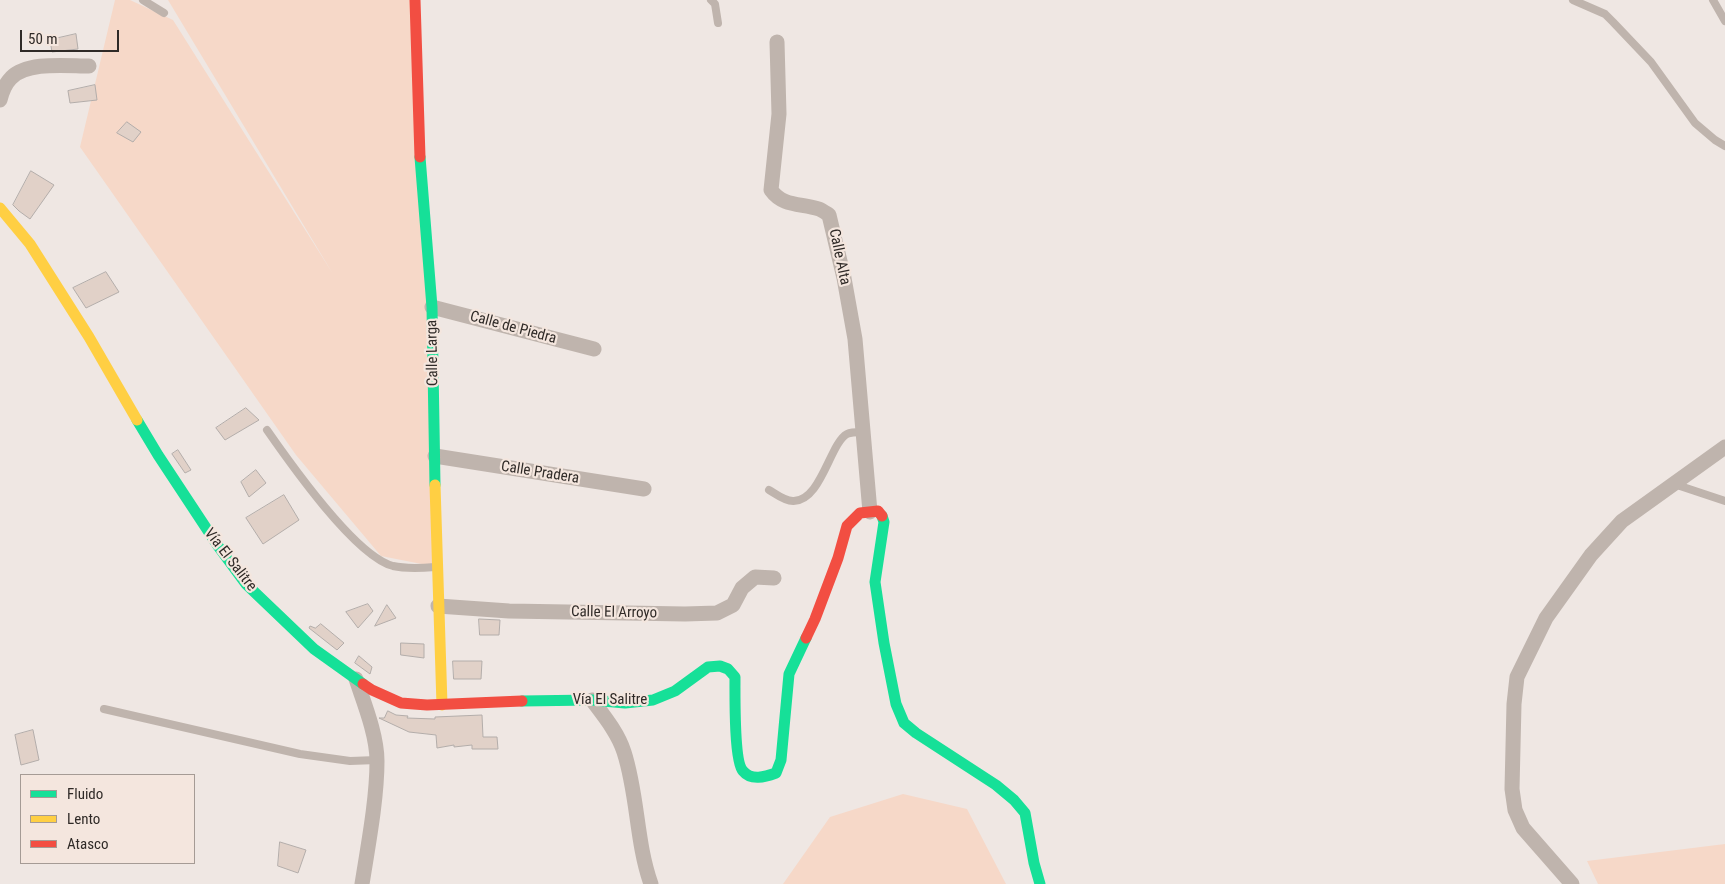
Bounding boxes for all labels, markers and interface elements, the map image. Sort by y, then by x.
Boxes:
scale bar [22,20,121,52]
text: 50 m [28,30,58,48]
street label: Calle Alta [824,227,854,287]
street label: Calle de Piedra [468,308,558,348]
street label: Calle Larga [423,320,443,386]
street label: Calle Pradera [500,458,580,488]
street label: Vía El Salitre [200,525,260,595]
street label: Calle El Arroyo [571,603,657,623]
street label: Vía El Salitre [573,691,647,709]
legend [20,774,195,864]
text: Fluido [67,785,103,803]
text: Lento [67,810,100,828]
text: Atasco [67,835,108,853]

